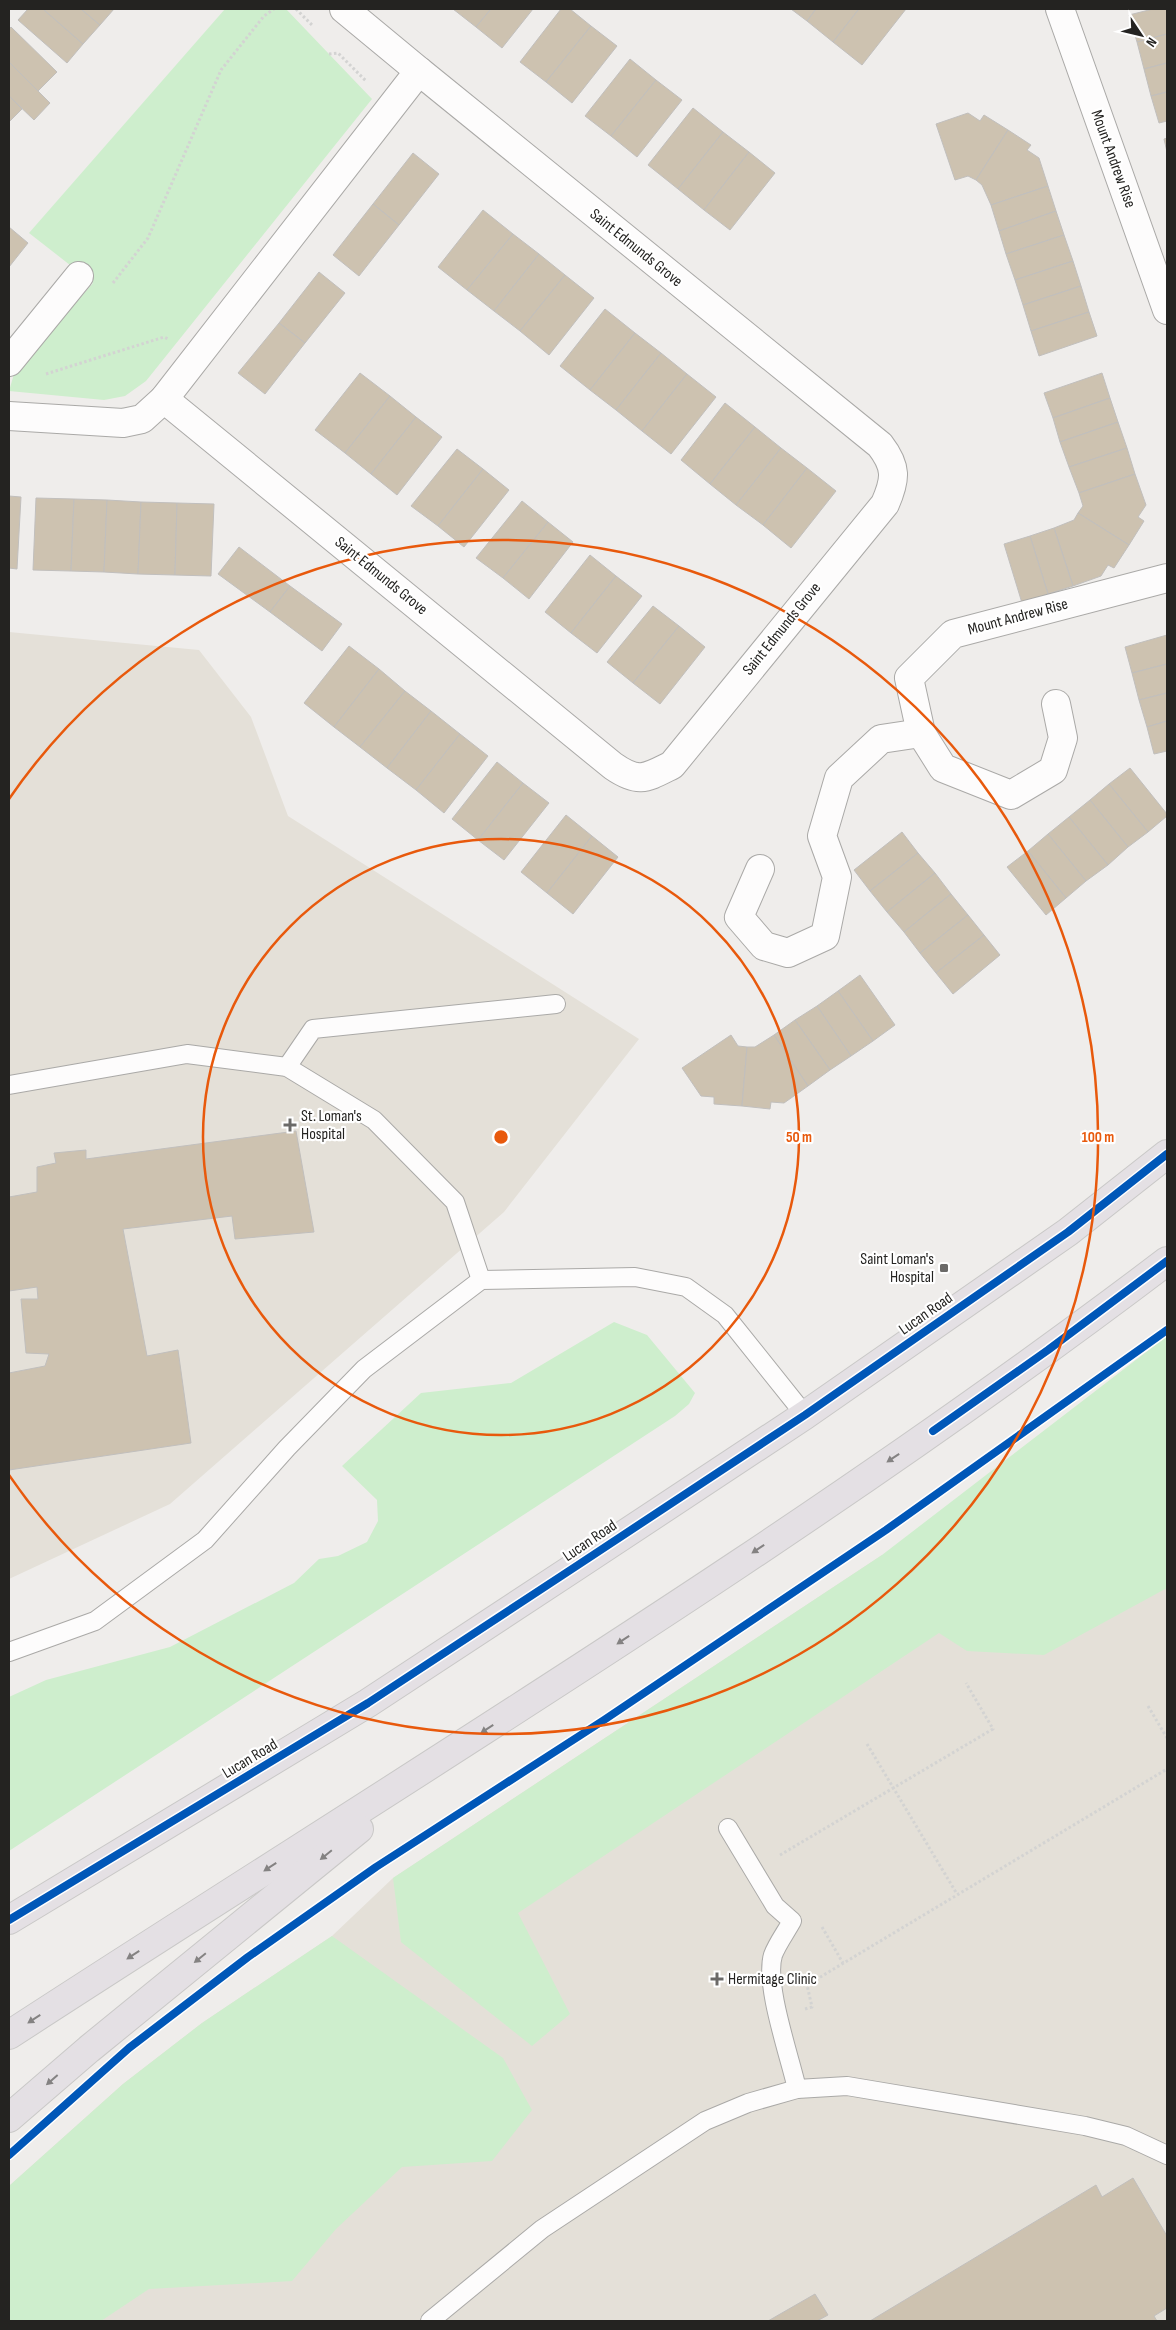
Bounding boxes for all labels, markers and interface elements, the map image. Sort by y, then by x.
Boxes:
north arrow [1116,10,1166,60]
text: N [1142,34,1160,50]
street label: Mount Andrew Rise [1087,108,1139,210]
street label: Saint Edmunds Grove [586,205,686,291]
street label: Saint Edmunds Grove [331,533,431,619]
street label: Saint Edmunds Grove [739,579,825,679]
street label: Mount Andrew Rise [966,595,1070,639]
place label: St. Loman's Hospital [301,1107,362,1144]
marker: St. Loman's Hospital [283,1118,297,1132]
centre of rings [492,1128,510,1146]
text: 50 m [786,1128,812,1147]
text: 100 m [1082,1128,1114,1147]
place label: Saint Loman's Hospital [860,1250,934,1287]
marker: Saint Loman's Hospital [938,1262,950,1274]
street label: Lucan Road [896,1289,956,1339]
one-way arrow [886,1453,899,1463]
street label: Lucan Road [559,1516,621,1566]
one-way arrow [752,1545,765,1554]
one-way arrow [616,1635,630,1644]
one-way arrow [481,1724,494,1733]
street label: Lucan Road [219,1735,281,1783]
one-way arrow [320,1850,333,1861]
one-way arrow [264,1863,277,1872]
one-way arrow [127,1950,140,1960]
one-way arrow [195,1952,207,1964]
place label: Hermitage Clinic [728,1970,817,1989]
marker: Hermitage Clinic [710,1972,724,1986]
one-way arrow [27,2014,41,2023]
one-way arrow [46,2075,59,2086]

